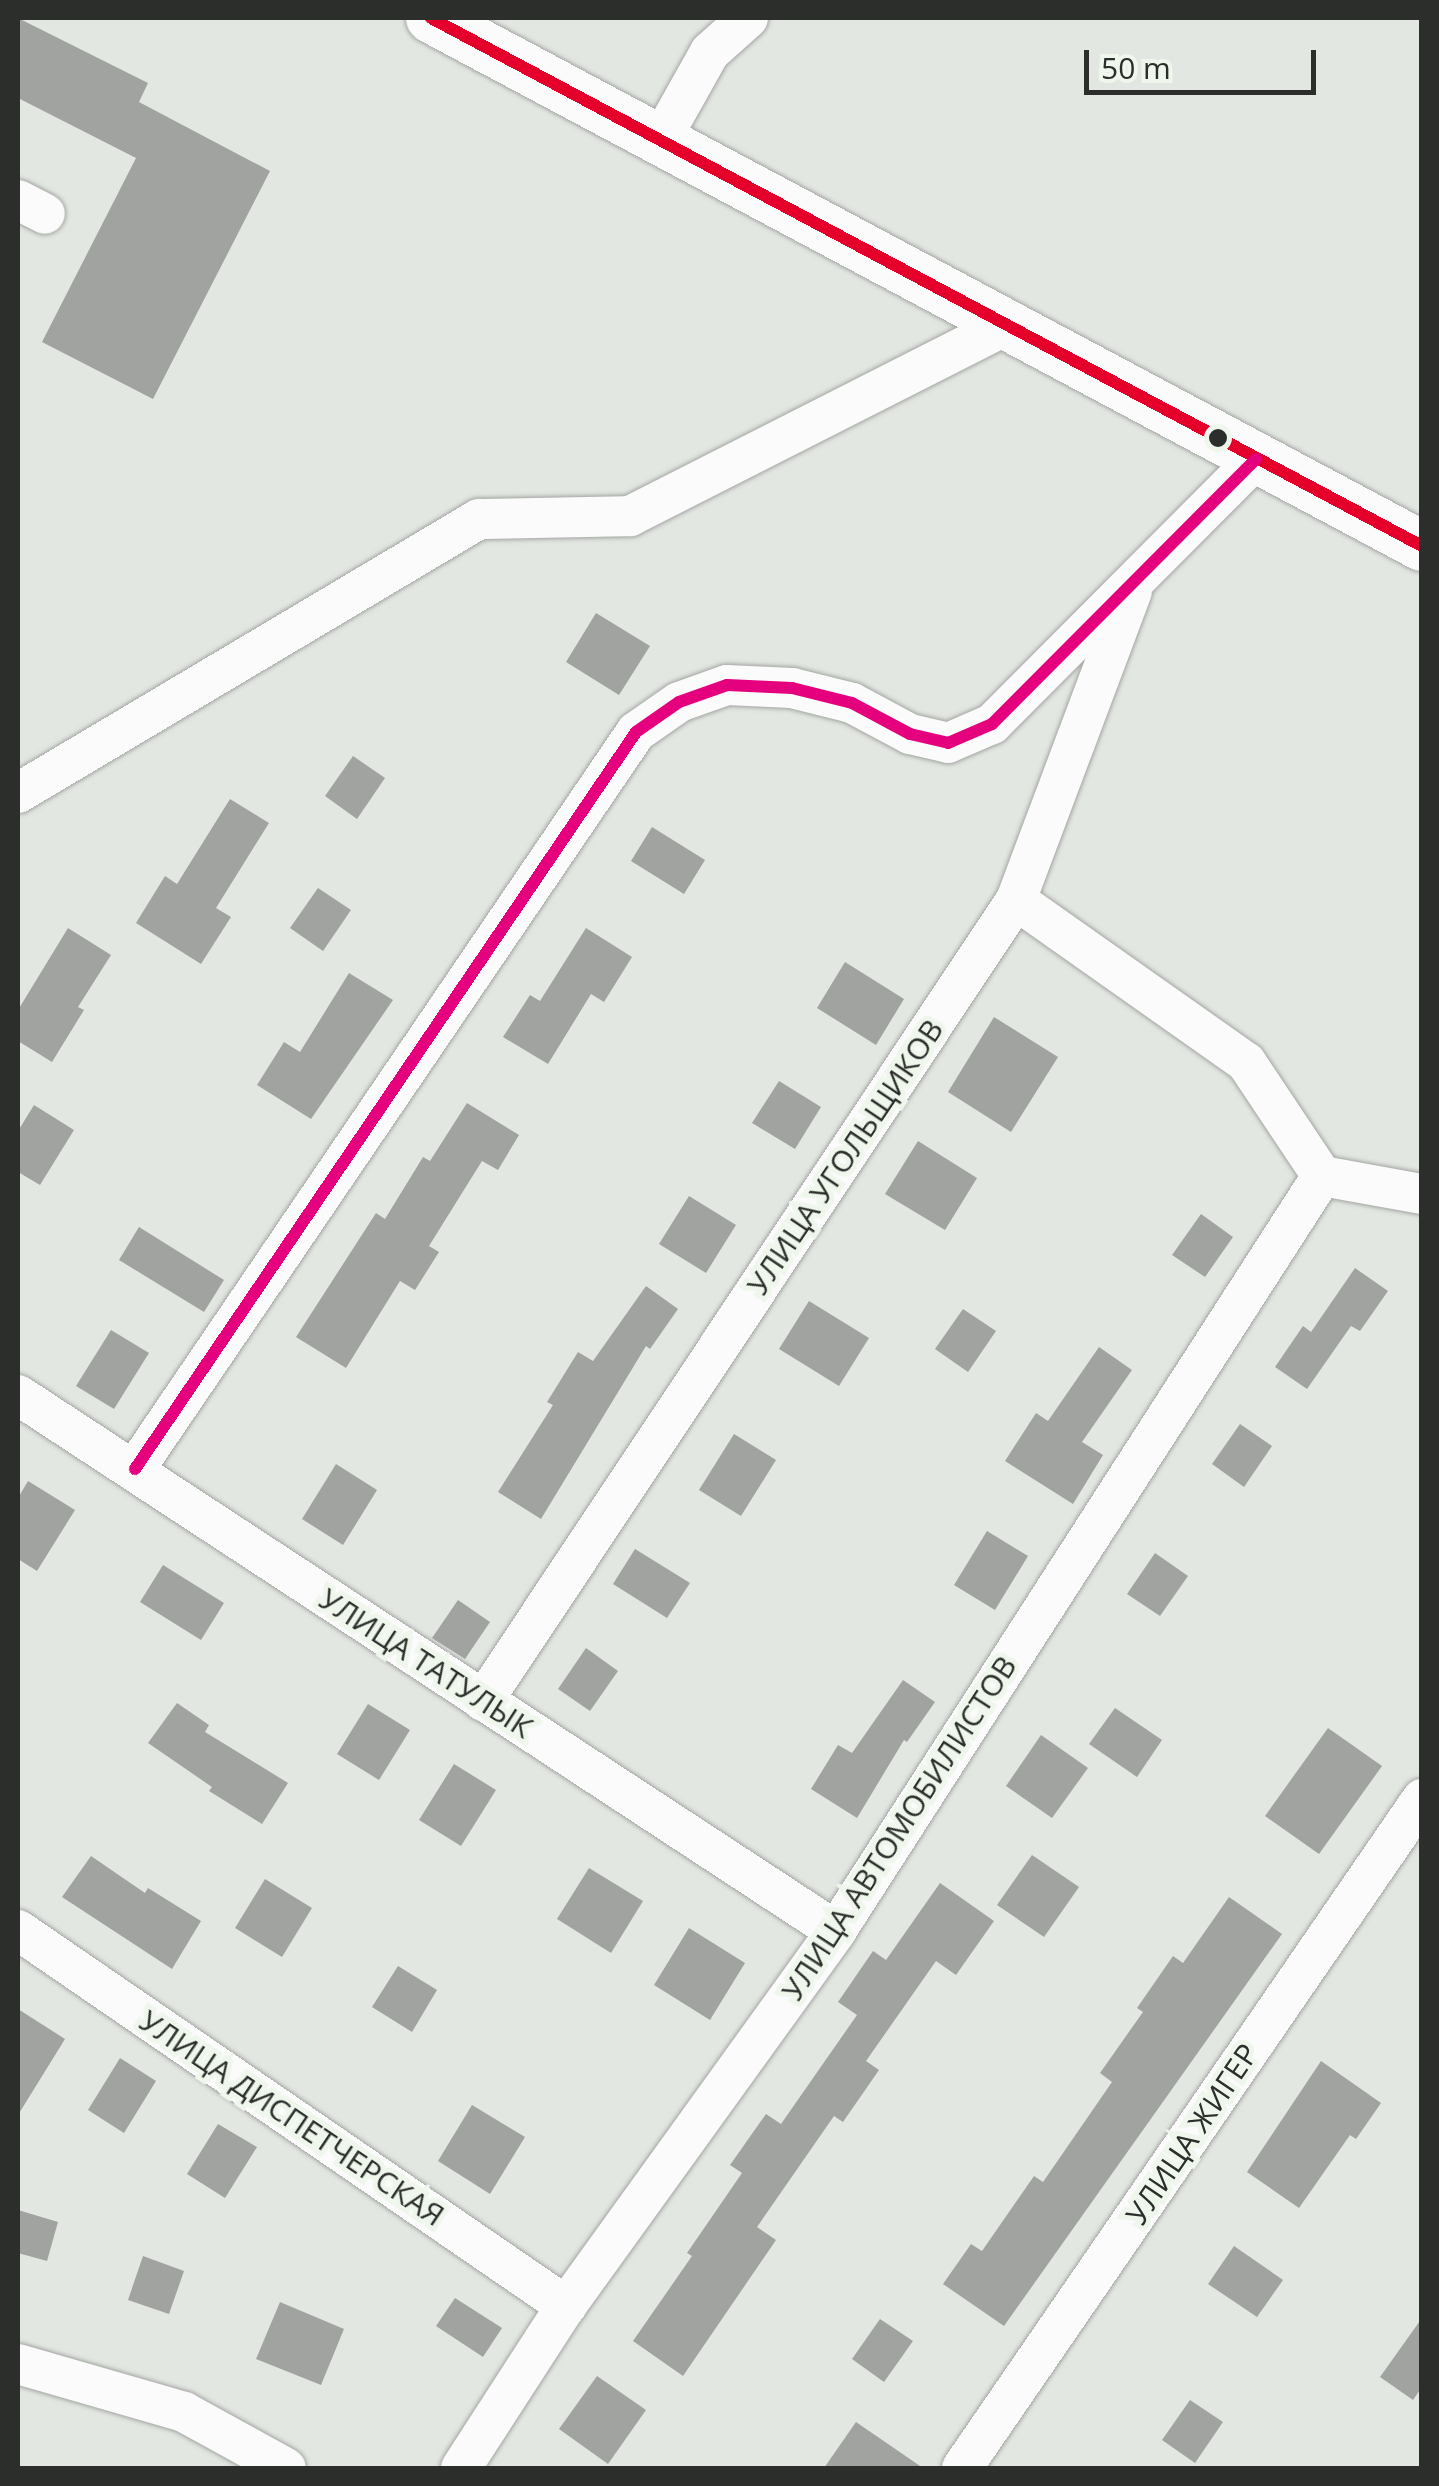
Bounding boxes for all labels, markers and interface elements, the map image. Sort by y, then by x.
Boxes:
scale bar [1089,30,1322,92]
text: 50 m [1101,47,1171,88]
unlabelled marker [1208,428,1228,448]
street label: УЛИЦА УГОЛЬЩИКОВ [740,1013,950,1301]
street label: УЛИЦА ТАТУЛЫК [313,1581,539,1745]
street label: УЛИЦА АВТОМОБИЛИСТОВ [774,1649,1024,2007]
street label: УЛИЦА ДИСПЕТЧЕРСКАЯ [133,2003,451,2233]
street label: УЛИЦА ЖИГЕР [1118,2037,1266,2231]

